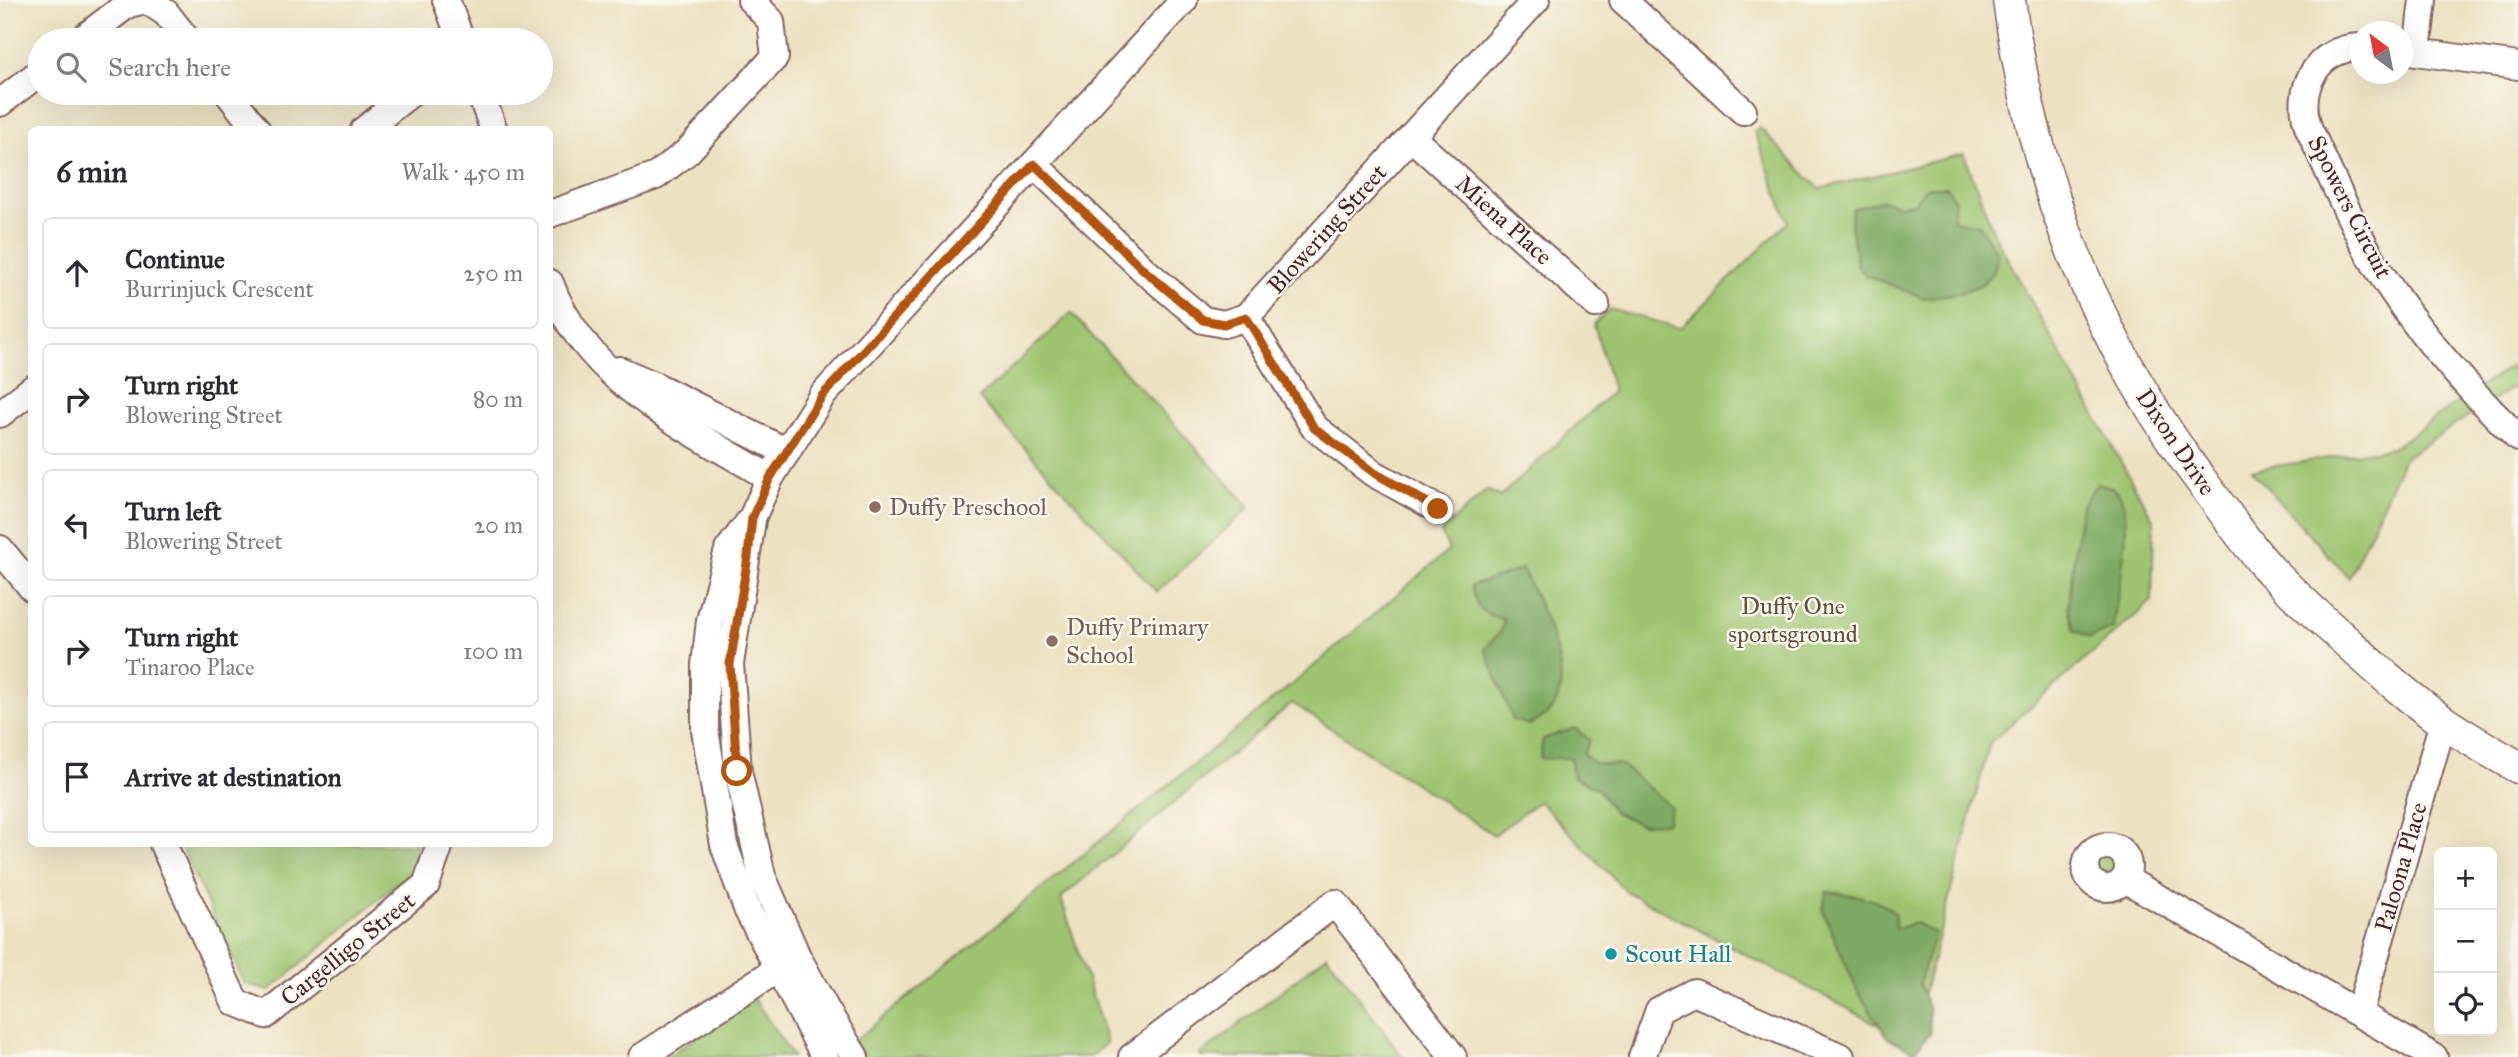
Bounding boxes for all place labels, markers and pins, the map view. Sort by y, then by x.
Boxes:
place label: Duffy Preschool [889,492,1048,522]
marker: Duffy Preschool [867,499,883,515]
place label: Duffy Primary School [1066,612,1209,670]
marker: Duffy Primary School [1044,633,1060,649]
place label: Scout Hall [1625,939,1732,969]
marker: Scout Hall [1603,946,1619,962]

